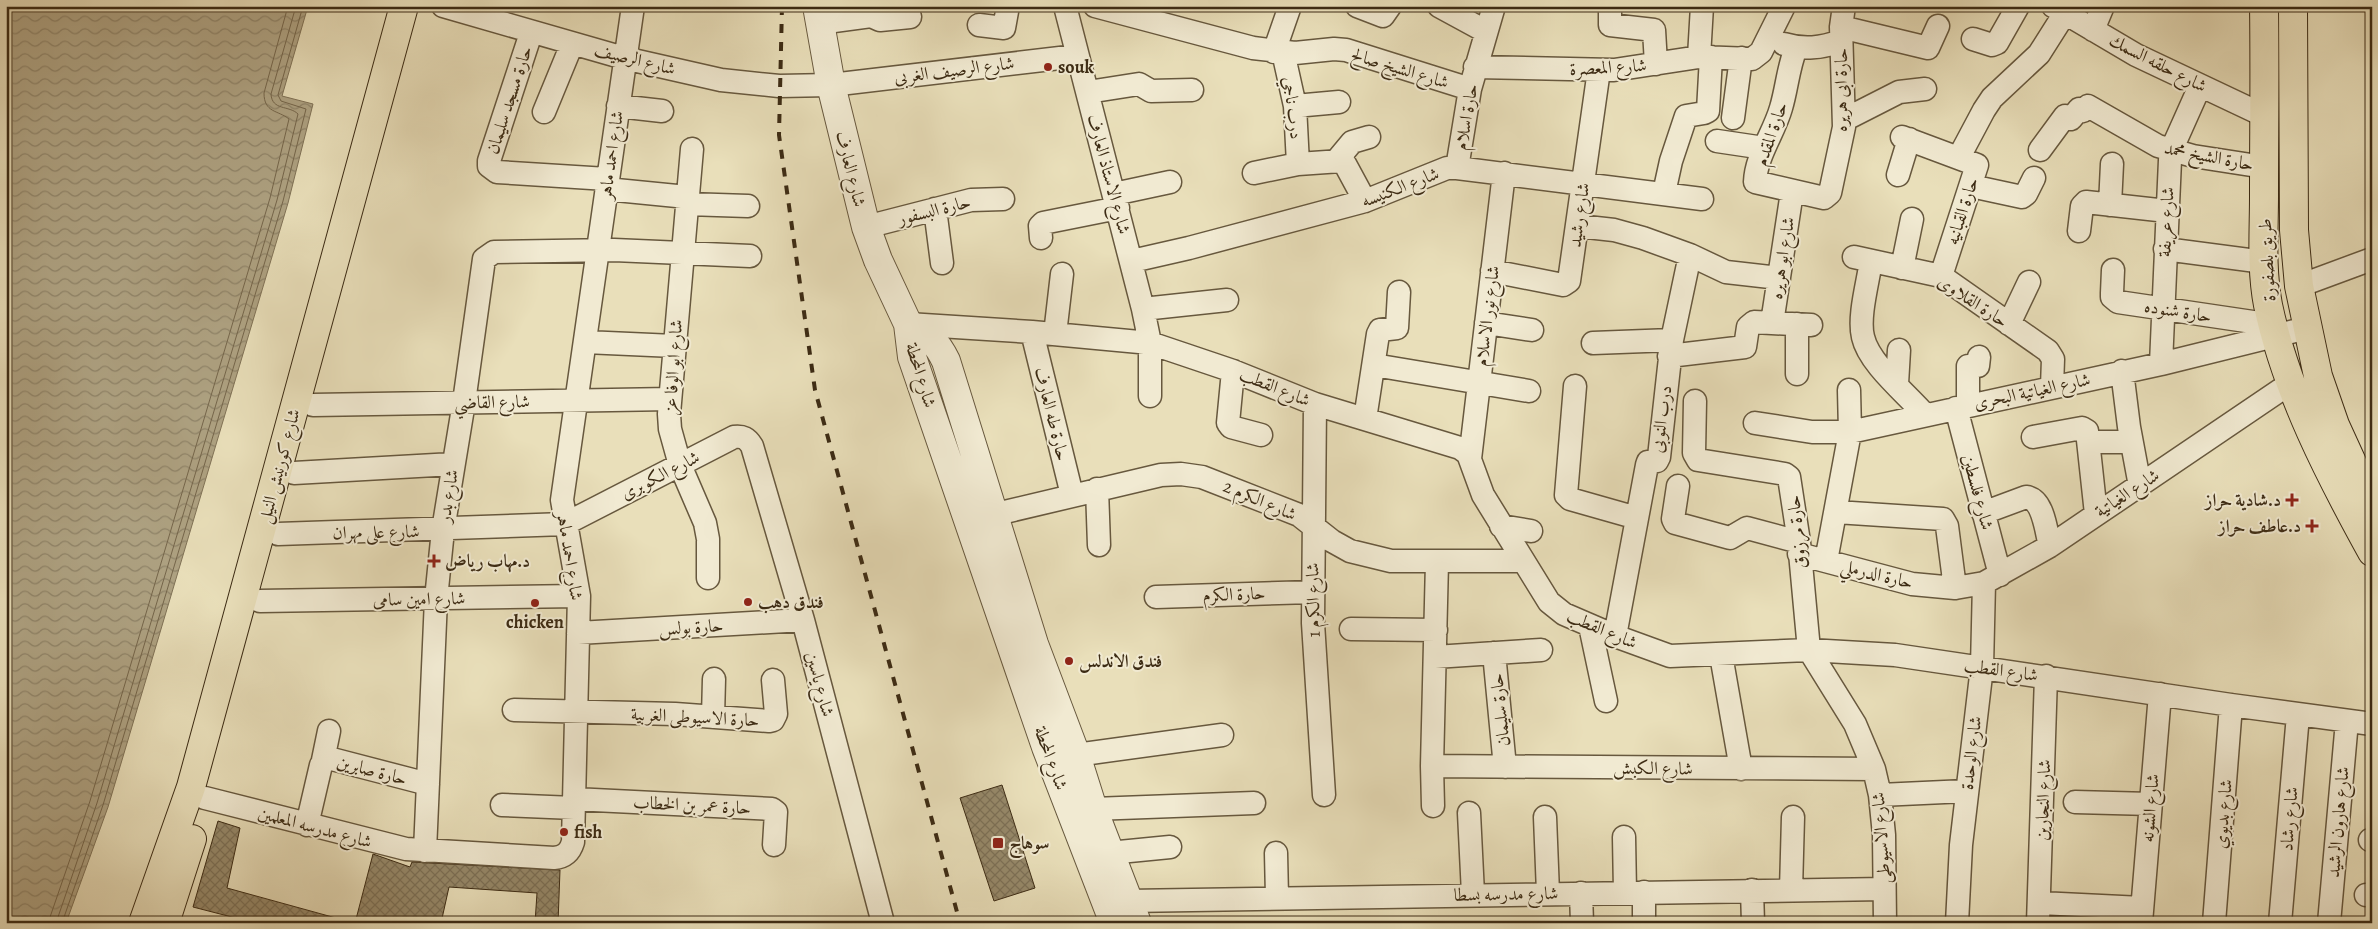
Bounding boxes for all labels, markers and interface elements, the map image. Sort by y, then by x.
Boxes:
street label: شارع حلقه السمك [2104,28,2211,101]
street label: شارع الرصيف [591,37,678,84]
street label: شارع الشيخ صالح [1347,42,1452,98]
street label: حارة مسجد سليمان [480,43,538,157]
street label: حارة ابى هريره [1829,48,1854,132]
street label: شارع الرصيف الغربى [892,51,1016,92]
street label: شارع المعصرة [1569,53,1647,84]
place label: souk [1058,55,1094,79]
marker: souk [1042,61,1054,73]
street label: درب ناجي [1274,75,1309,141]
street label: حارة اسلام [1448,82,1488,153]
street label: حارة المقدم [1749,99,1797,170]
street label: شارع احمد ماهر [593,109,632,203]
street label: شارع الاستاذ العارف [1079,111,1137,237]
street label: شارع العارف [827,129,872,210]
street label: حارة الشيخ محمد [2161,136,2256,180]
street label: شارع الكنيسه [1358,161,1443,216]
street label: حارة القبانيه [1940,174,1984,248]
street label: شارع رشيد [1563,181,1598,249]
street label: شارع عريفة [2152,186,2183,258]
street label: حارة البسفور [893,189,973,231]
street label: شارع ابو هريره [1764,215,1803,301]
street label: طريق بلصفورة [2253,218,2281,302]
street label: شارع نور الاسلام [1469,264,1509,368]
street label: حارة القلاوى [1933,269,2013,333]
street label: حارة شنوده [2143,294,2213,328]
street label: شارع ابو الوفا عز [658,319,691,416]
street label: شارع المحطة [897,340,942,411]
street label: شارع القطب [1235,362,1314,415]
street label: حارة طه العارف [1029,365,1075,463]
street label: شارع الغياتية البحرى [1972,367,2093,418]
street label: درب النوبى [1644,384,1679,454]
street label: شارع القاضي [454,389,530,420]
street label: شارع كورنيش النيل [252,406,309,527]
street label: شارع الكوبرى [616,445,705,508]
street label: شارع فلسطين [1953,451,2000,533]
street label: شارع الغياتية [2090,463,2166,525]
street label: شارع بدر [432,468,467,527]
street label: شارع الكرم 2 [1218,474,1300,530]
place label: د.شادية حراز [2203,488,2281,512]
marker: د.شادية حراز [2285,493,2299,507]
street label: حارة مرزوق [1781,494,1814,570]
street label: شارع احمد ماهر [548,508,589,602]
place label: د.عاطف حراز [2216,514,2301,538]
street label: شارع على مهران [332,519,420,548]
marker: د.عاطف حراز [2305,519,2319,533]
place label: د.مهاب رياض [445,549,530,573]
street label: حارة الدرملي [1837,553,1916,599]
marker: د.مهاب رياض [427,554,441,568]
street label: شارع الكرم 1 [1300,562,1330,638]
street label: حارة الكرم [1202,581,1266,611]
street label: شارع امين سامى [372,586,466,615]
place label: فندق دهب [758,590,824,614]
marker: فندق دهب [742,596,754,608]
marker: chicken [529,597,541,609]
street label: شارع القطب [1562,603,1641,657]
place label: chicken [506,610,564,634]
street label: حارة بولس [658,613,724,641]
street label: شارع ياسين [797,649,840,720]
place label: فندق الاندلس [1079,649,1162,673]
street label: شارع القطب [1962,653,2040,690]
marker: فندق الاندلس [1063,655,1075,667]
street label: حارة سليمان [1484,672,1516,748]
street label: حارة الاسيوطى الغربية [630,702,760,732]
street label: شارع الوحدة [1955,715,1990,792]
street label: شارع المحطة [1025,722,1074,795]
street label: حارة صابرين [334,749,410,791]
street label: شارع الكبش [1613,755,1693,784]
street label: شارع النجارين [2030,759,2059,841]
street label: شارع هارون الرشيد [2321,765,2358,879]
street label: شارع الشونه [2135,773,2168,843]
street label: شارع بديوي [2208,778,2241,850]
street label: شارع رشاد [2274,786,2307,852]
street label: حارة عمر بن الخطاب [633,790,751,820]
street label: شارع الاسيوطى [1866,791,1899,885]
street label: شارع مدرسه المعلمين [255,800,375,857]
place label: fish [574,820,603,844]
marker: fish [558,826,570,838]
place label: سوهاج [1009,831,1050,859]
marker: سوهاج [991,836,1005,850]
street label: شارع مدرسه بسطا [1453,881,1559,910]

